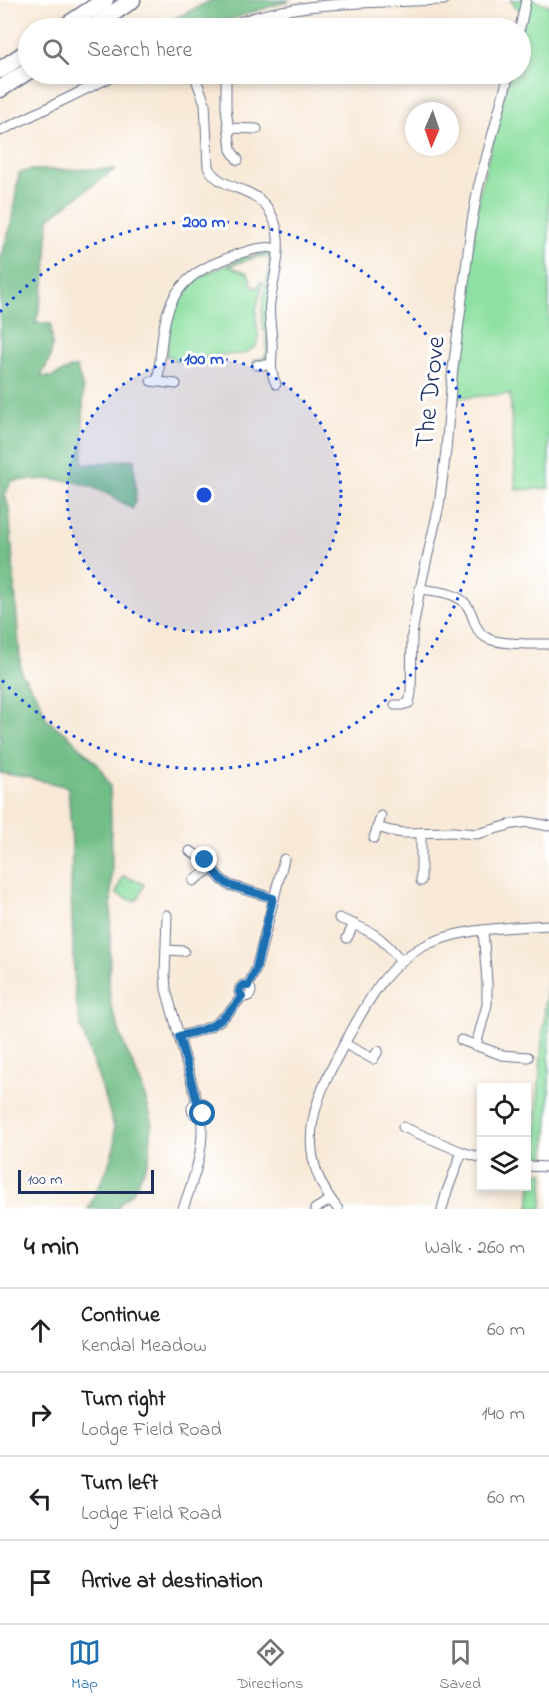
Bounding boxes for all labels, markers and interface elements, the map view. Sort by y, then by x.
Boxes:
search box [18,18,531,84]
icon: search [39,35,72,68]
text: Search here [87,35,192,67]
north arrow [405,102,459,156]
text: 200 m [182,210,226,236]
street label: The Drove [406,333,457,450]
text: 100 m [184,347,224,373]
centre of rings [194,485,214,505]
route end [191,846,217,872]
map controls [477,1083,531,1191]
button: locate [477,1083,531,1137]
route start [189,1100,215,1126]
button: layers [477,1137,531,1191]
scale bar [18,1167,154,1194]
text: 100 m [27,1168,62,1192]
text: 4 min [24,1229,79,1267]
text: Walk · 260 m [424,1234,525,1263]
text: Continue [81,1300,160,1332]
icon: ahead [24,1314,57,1347]
text: 60 m [487,1316,525,1345]
text: Kendal Meadow [81,1332,207,1361]
text: Turn right [81,1384,166,1416]
icon: right [24,1398,57,1431]
text: 140 m [481,1400,525,1429]
text: Lodge Field Road [81,1416,222,1445]
text: Turn left [81,1468,158,1500]
icon: left [24,1482,57,1515]
text: 60 m [487,1484,525,1513]
text: Lodge Field Road [81,1500,222,1529]
icon: arrive [24,1566,57,1599]
text: Arrive at destination [81,1566,263,1598]
tab: Map [68,1636,101,1696]
tab: Directions [237,1636,303,1696]
tab: Saved [439,1636,481,1696]

